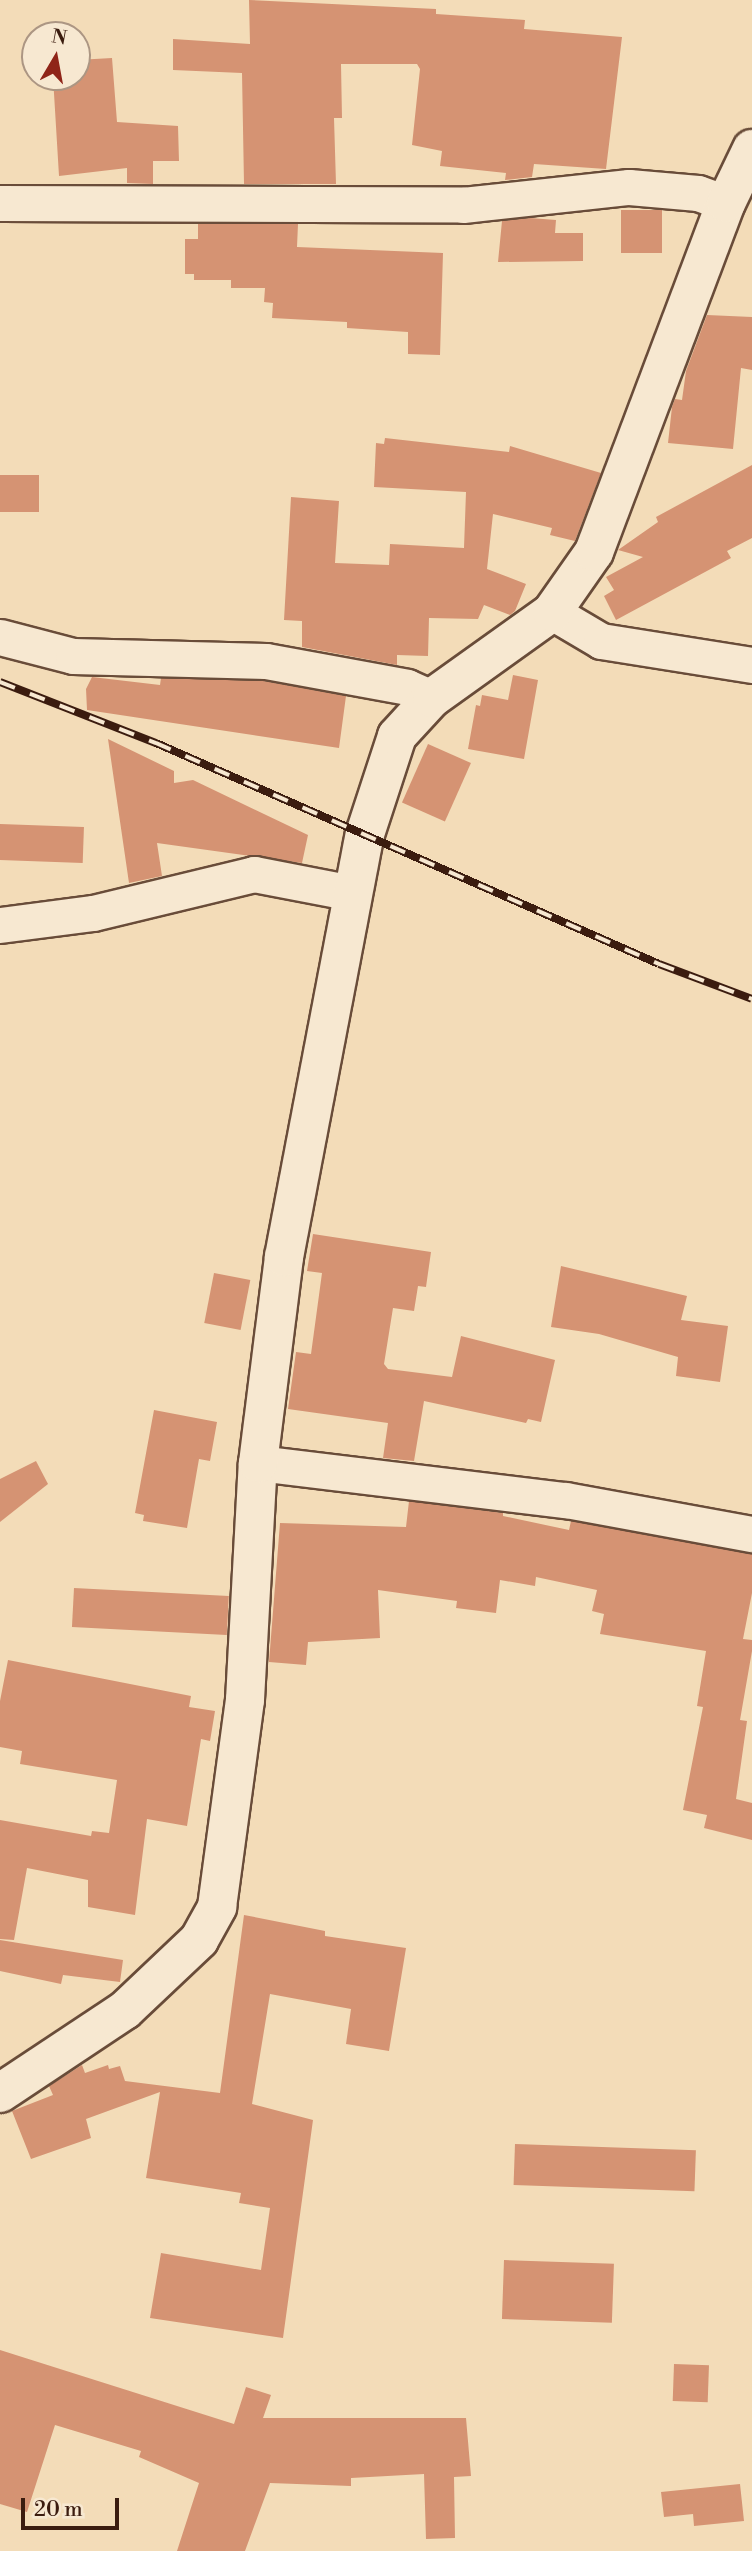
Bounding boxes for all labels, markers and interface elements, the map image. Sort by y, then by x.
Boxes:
north arrow [21,21,91,91]
text: N [50,24,69,50]
scale bar [24,2484,122,2528]
text: 20 m [34,2497,83,2523]

